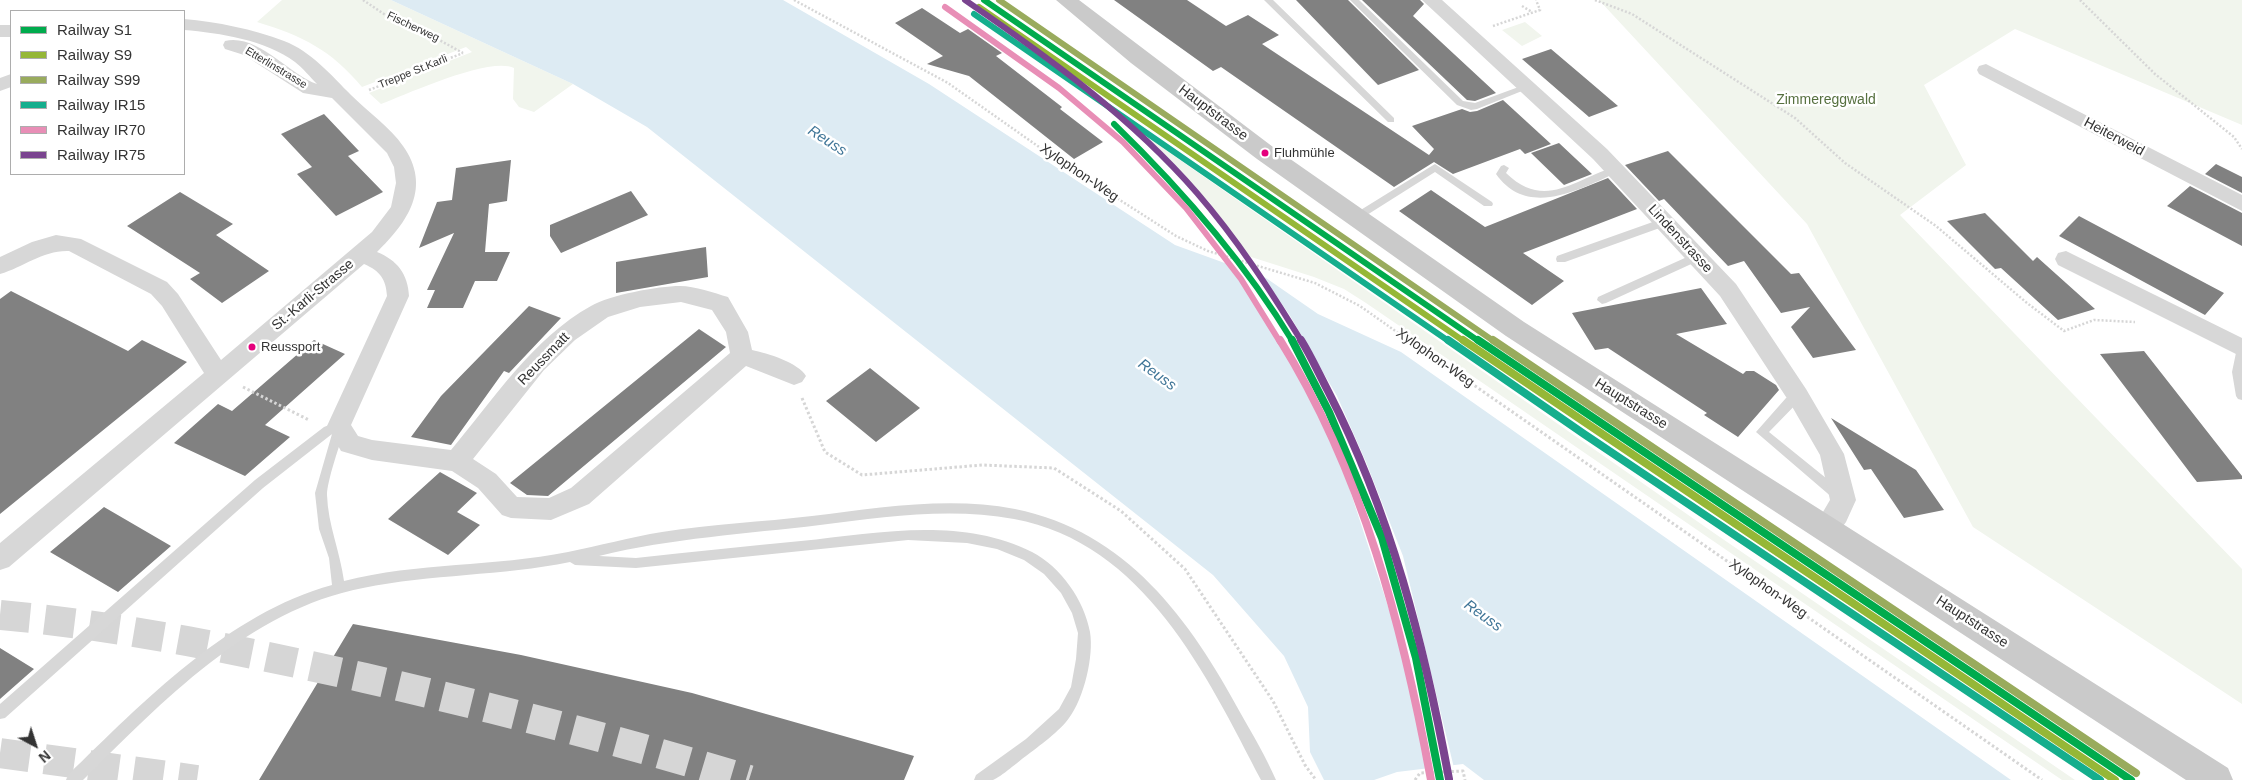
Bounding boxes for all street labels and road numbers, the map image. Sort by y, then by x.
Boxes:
street label: Fischerweg [385,9,441,45]
street label: Etterlinstrasse [243,44,309,92]
street label: Treppe St.Karli [377,52,449,92]
street label: Hauptstrasse [1175,81,1251,145]
street label: Heiterweid [2081,114,2147,160]
street label: Xylophon-Weg [1036,140,1122,206]
street label: Lindenstrasse [1644,201,1716,277]
street label: St.-Karli-Strasse [269,256,357,334]
street label: Xylophon-Weg [1393,325,1477,391]
street label: Reussmatt [515,329,573,389]
street label: Hauptstrasse [1592,375,1670,433]
street label: Xylophon-Weg [1726,556,1810,622]
street label: Hauptstrasse [1933,592,2011,652]

